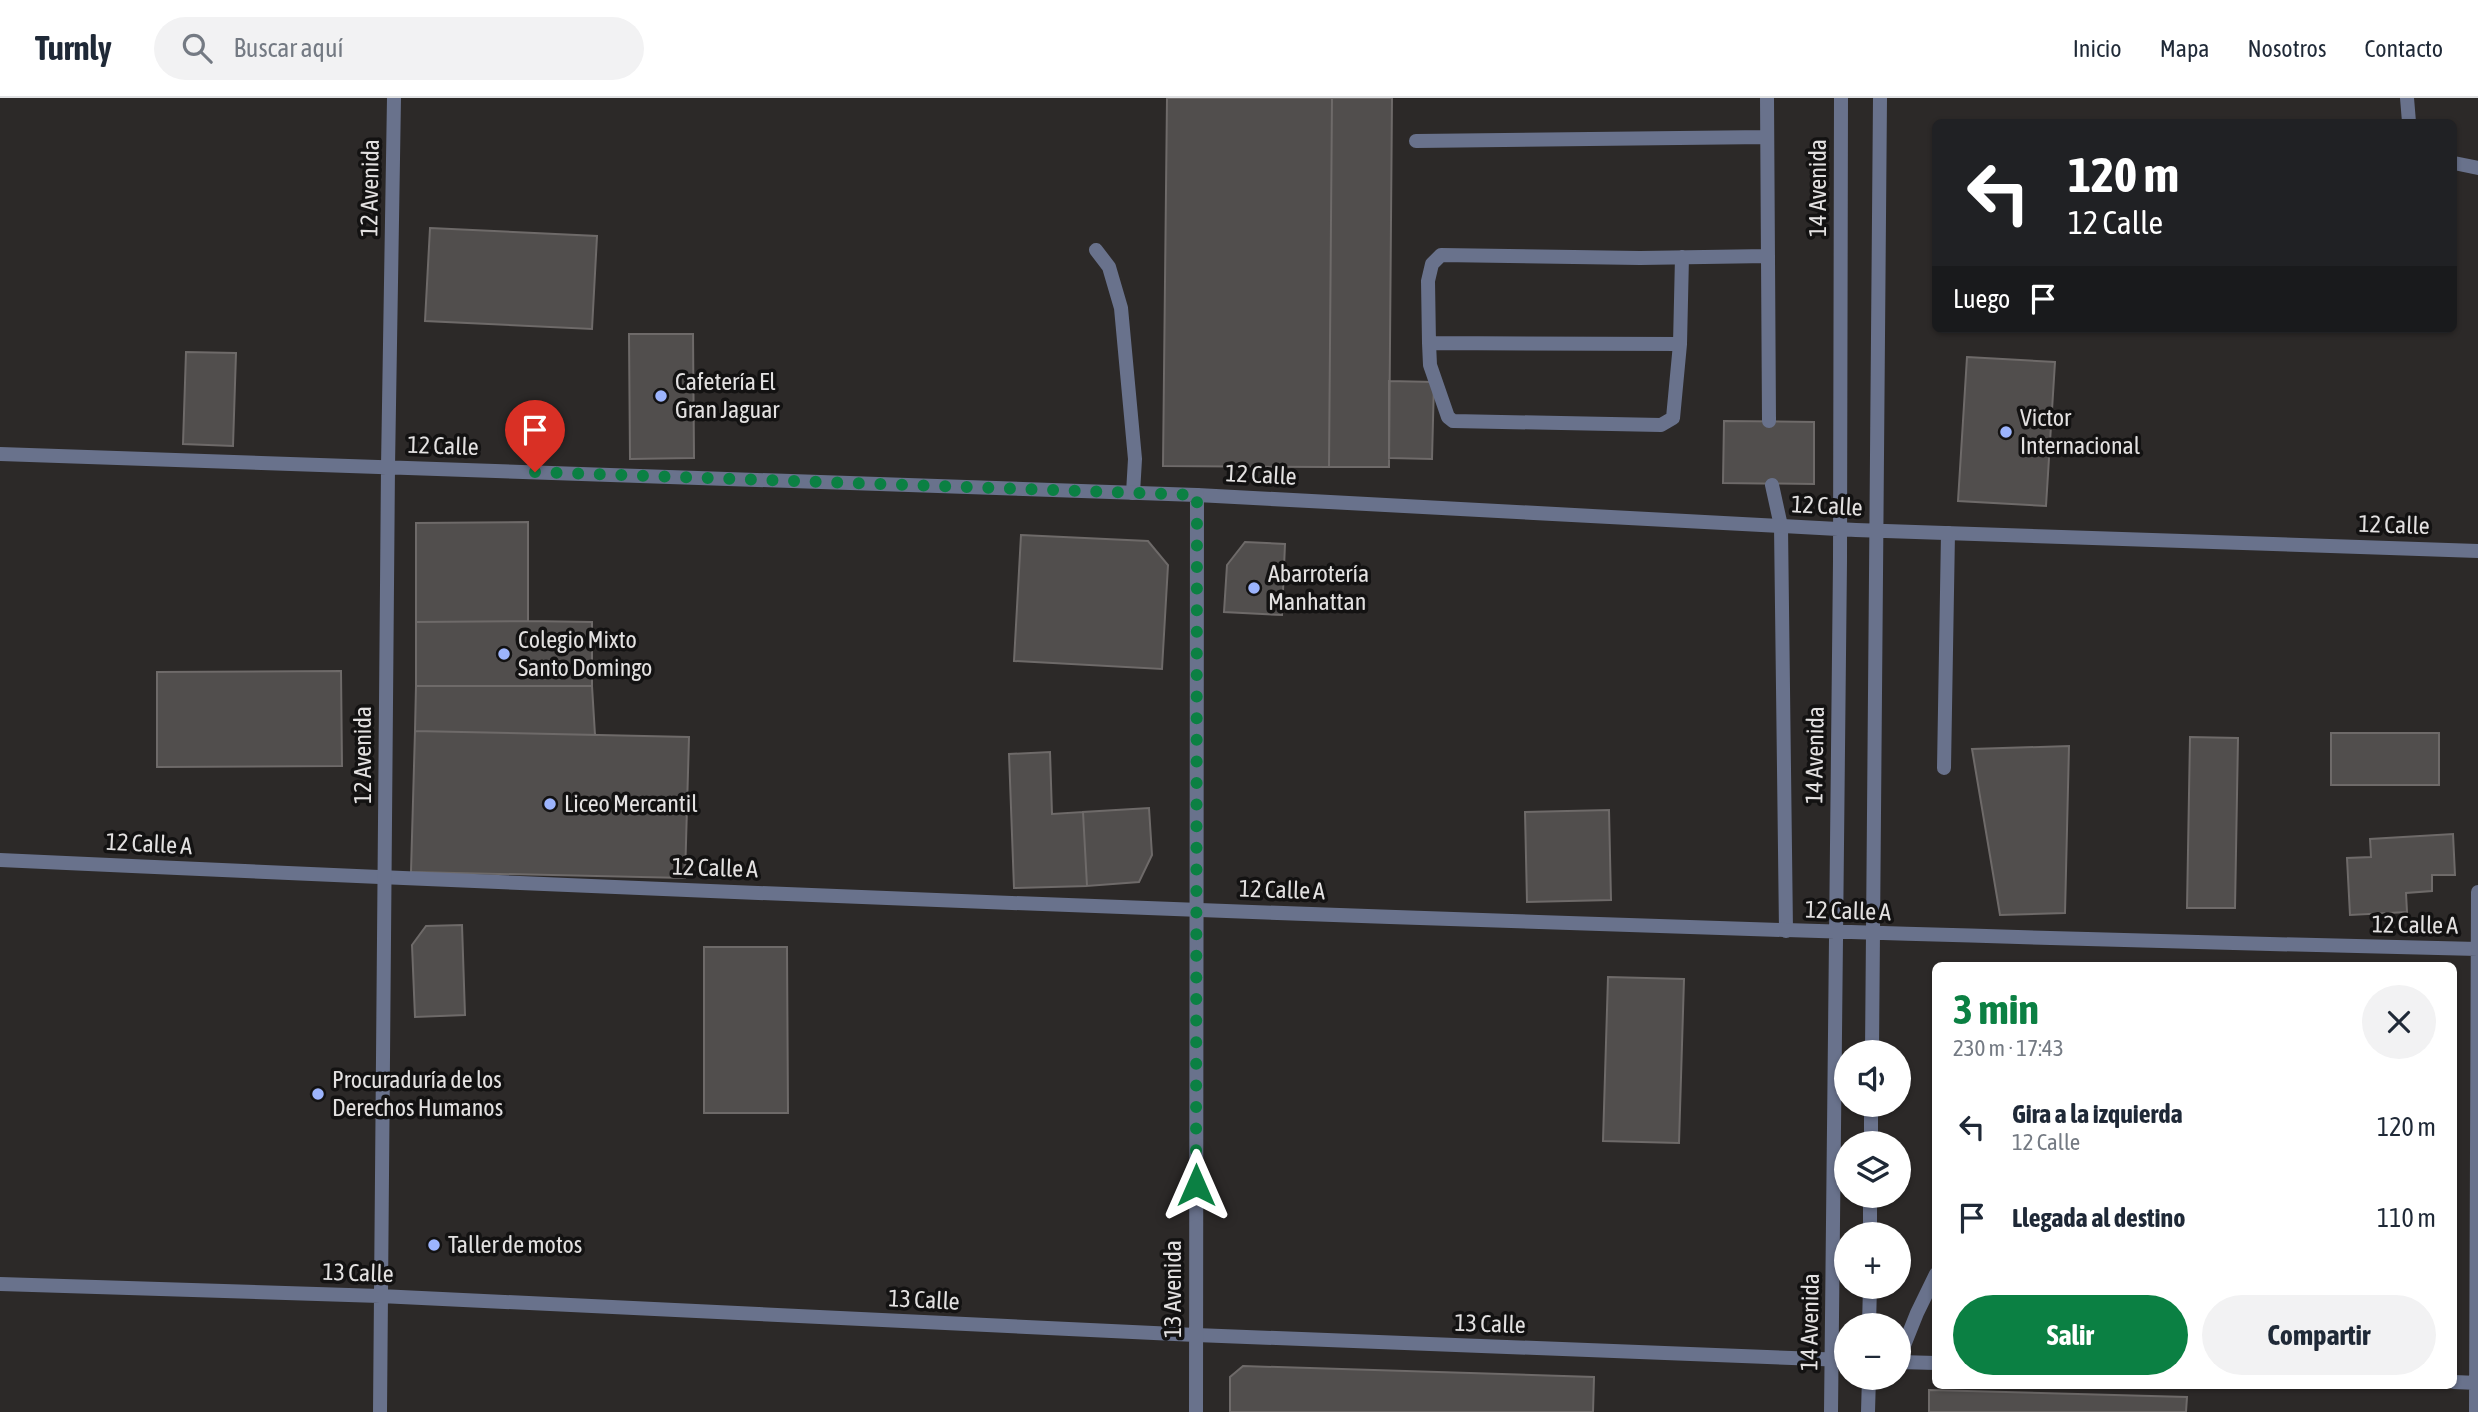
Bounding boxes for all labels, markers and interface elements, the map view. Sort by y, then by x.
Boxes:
search box [154,17,644,80]
text: Turnly [35,29,112,67]
icon: search [178,29,216,67]
text: Buscar aquí [234,33,344,63]
text: Inicio [2073,35,2122,62]
text: Mapa [2160,35,2209,62]
text: Nosotros [2247,35,2326,62]
text: Contacto [2364,35,2443,62]
street label: 12 Avenida [355,139,384,237]
street label: 14 Avenida [1804,139,1831,237]
text: 120 m [2068,146,2179,202]
icon: left [1953,147,2044,238]
text: 12 Calle [2068,204,2163,241]
icon: arrive [2024,280,2062,318]
text: Luego [1953,284,2010,314]
place label: Cafetería El Gran Jaguar [675,368,780,423]
marker: Cafetería El Gran Jaguar [653,388,669,404]
pin [505,400,565,472]
place label: Victor Internacional [2020,404,2141,459]
icon: arrive [516,411,554,449]
marker: Victor Internacional [1998,424,2014,440]
street label: 12 Calle [407,431,479,460]
street label: 12 Calle [1225,459,1297,490]
street label: 12 Calle [1791,490,1863,521]
street label: 12 Calle [2358,510,2430,539]
place label: Abarrotería Manhattan [1268,560,1369,615]
marker: Abarrotería Manhattan [1246,580,1262,596]
place label: Colegio Mixto Santo Domingo [518,626,652,681]
marker: Colegio Mixto Santo Domingo [496,646,512,662]
street label: 12 Avenida [349,706,376,804]
street label: 14 Avenida [1800,706,1829,804]
place label: Liceo Mercantil [564,790,698,817]
marker: Liceo Mercantil [542,796,558,812]
street label: 12 Calle A [105,828,193,859]
street label: 12 Calle A [671,853,759,883]
street label: 12 Calle A [1238,875,1326,905]
street label: 12 Calle A [1804,896,1892,926]
street label: 12 Calle A [2372,910,2459,939]
text: 3 min [1953,985,2039,1033]
button: close [2362,985,2436,1059]
text: 230 m · 17:43 [1953,1035,2064,1061]
map controls [1834,1040,1911,1390]
button: sound [1834,1040,1911,1117]
place label: Procuraduría de los Derechos Humanos [332,1066,503,1121]
marker: Procuraduría de los Derechos Humanos [310,1086,326,1102]
text: Gira a la izquierda [2012,1099,2183,1129]
icon: left [1953,1108,1991,1146]
text: 120 m [2377,1112,2436,1142]
text: 12 Calle [2012,1129,2080,1155]
button: layers [1834,1131,1911,1208]
position arrow [1159,1148,1233,1222]
icon: arrive [1953,1199,1991,1237]
text: Llegada al destino [2012,1203,2185,1233]
text: 110 m [2377,1203,2436,1233]
button: + [1834,1222,1911,1299]
place label: Taller de motos [448,1231,582,1258]
marker: Taller de motos [426,1237,442,1253]
street label: 13 Avenida [1159,1240,1186,1338]
street label: 13 Calle [322,1258,394,1287]
street label: 14 Avenida [1795,1273,1824,1371]
street label: 13 Calle [888,1284,960,1315]
button: Salir [1953,1295,2188,1375]
button: Compartir [2202,1295,2436,1375]
street label: 13 Calle [1454,1309,1526,1338]
button: − [1834,1313,1911,1390]

